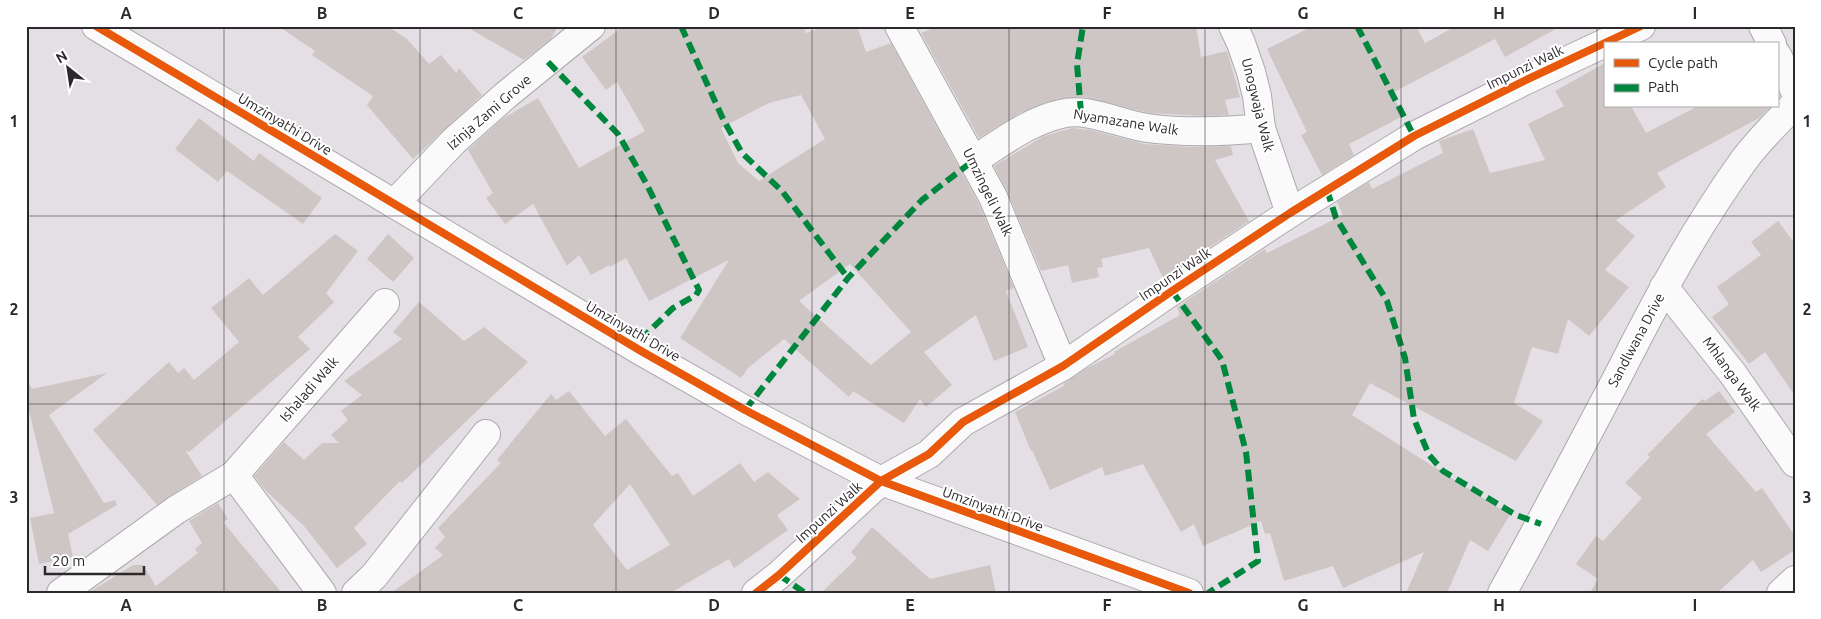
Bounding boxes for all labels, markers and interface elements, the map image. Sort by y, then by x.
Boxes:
text: A [120,4,132,22]
text: B [317,4,327,22]
text: C [513,4,523,22]
text: D [708,4,720,22]
text: E [905,4,915,22]
text: F [1103,4,1112,22]
text: G [1297,4,1309,22]
text: H [1493,4,1505,22]
text: I [1693,4,1697,22]
north arrow [42,42,92,92]
street label: Impunzi Walk [1484,42,1566,92]
legend [1604,42,1778,108]
text: N [53,47,70,66]
text: Cycle path [1648,54,1718,71]
street label: Unogwaja Walk [1239,56,1277,154]
street label: Izinja Zami Grove [444,71,534,153]
text: Path [1648,78,1679,95]
street label: Umzinyathi Drive [235,90,335,158]
street label: Nyamazane Walk [1072,106,1180,138]
text: 1 [9,112,19,130]
text: 1 [1802,112,1812,130]
street label: Umzingeli Walk [960,145,1016,239]
street label: Impunzi Walk [1136,244,1214,304]
street label: Sandlwana Drive [1605,290,1667,390]
street label: Umzinyathi Drive [583,297,683,365]
text: 2 [9,300,19,318]
text: 2 [1802,300,1812,318]
street label: Mhlanga Walk [1700,334,1764,414]
street label: Ishaladi Walk [276,353,342,425]
street label: Impunzi Walk [793,478,865,546]
street label: Umzinyathi Drive [940,483,1046,535]
text: 3 [9,488,19,506]
text: 3 [1802,488,1812,506]
scale bar [45,544,144,576]
text: 20 m [52,552,85,569]
text: A [120,596,132,614]
text: B [317,596,327,614]
text: C [513,596,523,614]
text: D [708,596,720,614]
text: E [905,596,915,614]
text: F [1103,596,1112,614]
text: G [1297,596,1309,614]
text: H [1493,596,1505,614]
text: I [1693,596,1697,614]

